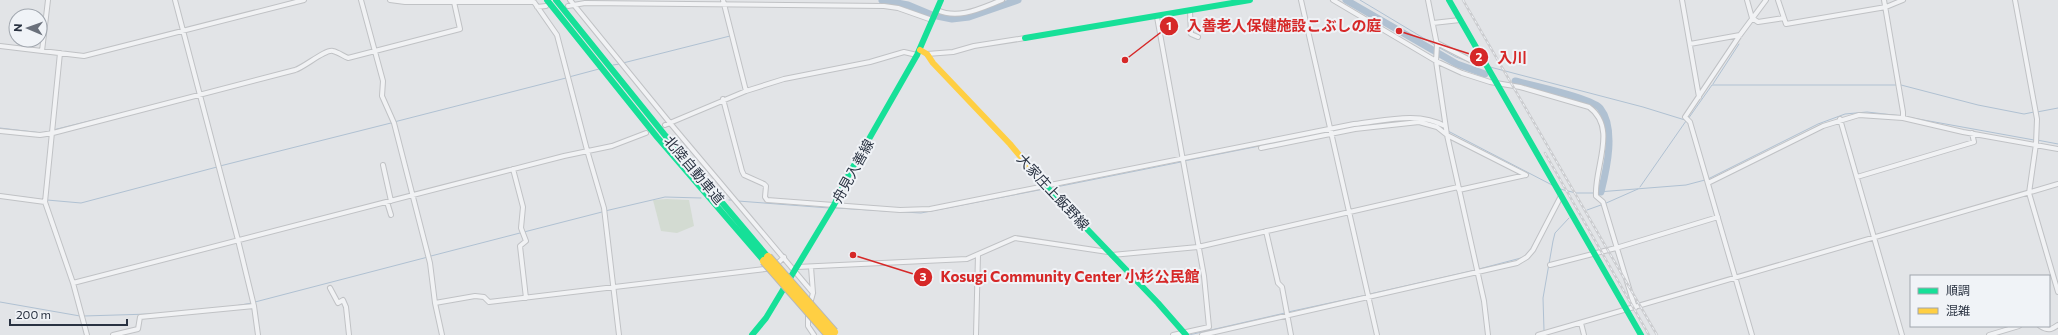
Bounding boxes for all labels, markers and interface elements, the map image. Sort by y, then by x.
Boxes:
north arrow [8,8,48,48]
callout: 入善老人保健施設こぶしの庭 [1159,12,1390,39]
text: 入善老人保健施設こぶしの庭 [1186,16,1382,34]
text: 1 [1166,18,1172,32]
text: N [11,23,24,32]
callout: 入川 [1469,44,1535,71]
text: 入川 [1497,48,1527,66]
text: 2 [1476,49,1483,63]
street label: 北陸自動車道 [661,132,728,207]
street label: 舟見入善線 [828,136,877,205]
street label: 大家庄上飯野線 [1014,150,1093,233]
callout: Kosugi Community Center 小杉公民館 [913,264,1207,291]
text: Kosugi Community Center 小杉公民館 [941,267,1199,285]
text: 3 [920,269,927,283]
legend [1910,275,2050,327]
text: 順調 [1946,283,1970,297]
scale bar [10,301,127,327]
text: 混雑 [1946,303,1970,317]
text: 200 m [16,307,51,321]

